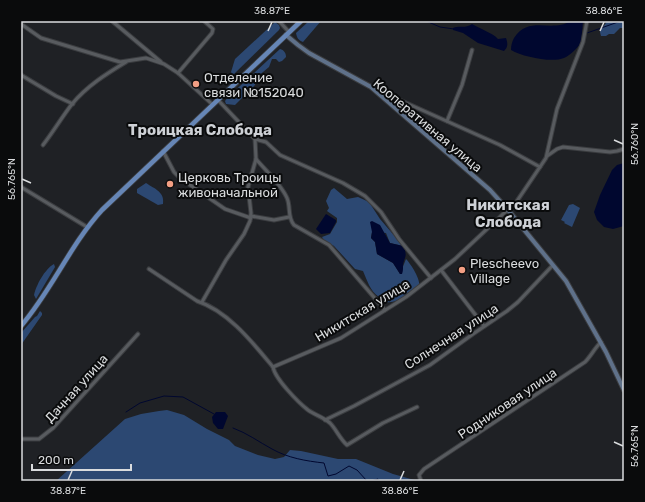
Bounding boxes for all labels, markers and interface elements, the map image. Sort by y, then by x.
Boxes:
text: 38.87°E [254,5,290,17]
text: 38.86°E [585,5,623,17]
place label: Отделение связи №152040 [204,70,304,100]
street label: Кооперативная улица [370,75,485,175]
marker: Отделение связи №152040 [191,79,201,89]
district label: Троицкая Слобода [128,121,272,139]
text: 56.760°N [629,123,641,165]
text: 56.765°N [6,158,18,200]
place label: Церковь Троицы живоначальной [178,170,282,200]
marker: Церковь Троицы живоначальной [165,179,175,189]
district label: Никитская Слобода [466,196,550,231]
place label: Plescheevo Village [470,256,539,287]
marker: Plescheevo Village [457,265,467,275]
street label: Никитская улица [312,276,412,345]
street label: Солнечная улица [402,301,501,372]
street label: Дачная улица [42,351,111,425]
street label: Родниковая улица [455,365,559,442]
text: 56.765°N [629,425,641,467]
scale bar [32,446,131,472]
text: 200 m [38,453,74,467]
text: 38.87°E [50,485,86,497]
text: 38.86°E [381,485,419,497]

